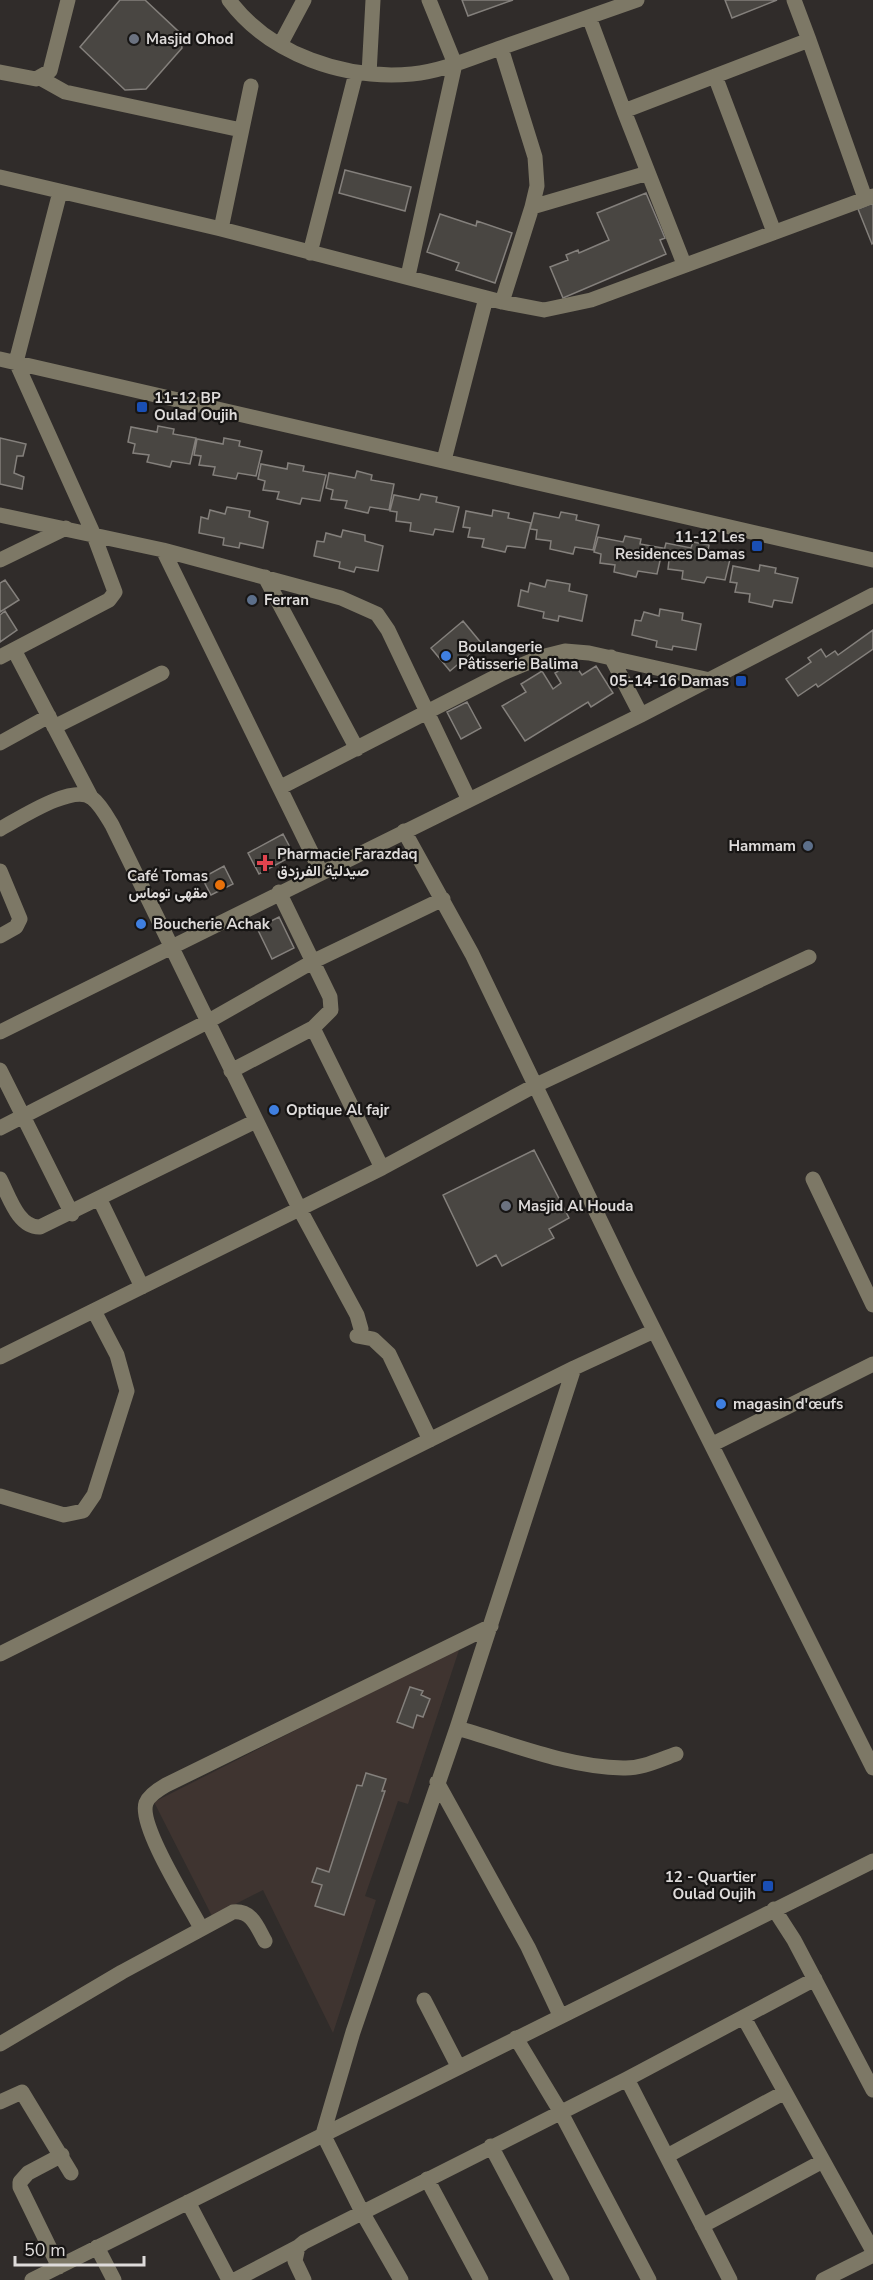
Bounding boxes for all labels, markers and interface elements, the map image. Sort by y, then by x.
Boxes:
place label: Masjid Ohod [146,29,234,49]
marker: Masjid Ohod [127,32,141,46]
place label: 11-12 BP Oulad Oujih [154,388,237,425]
marker: 11-12 BP Oulad Oujih [135,400,149,414]
place label: 11-12 Les Residences Damas [615,527,745,564]
marker: 11-12 Les Residences Damas [750,539,764,553]
place label: Ferran [264,590,309,610]
marker: Ferran [245,593,259,607]
place label: Boulangerie Pâtisserie Balima [458,637,578,674]
marker: Boulangerie Pâtisserie Balima [439,649,453,663]
place label: 05-14-16 Damas [610,671,729,691]
marker: 05-14-16 Damas [734,674,748,688]
place label: Hammam [729,836,796,856]
marker: Hammam [801,839,815,853]
place label: Pharmacie Farazdaq صيدلية الفرزدق [277,844,418,881]
marker: Pharmacie Farazdaq صيدلية الفرزدق [258,856,272,870]
place label: Café Tomas مقهى توماس [127,866,208,903]
marker: Café Tomas مقهى توماس [213,878,227,892]
place label: Boucherie Achak [153,914,271,934]
marker: Boucherie Achak [134,917,148,931]
place label: Optique Al fajr [286,1100,390,1120]
marker: Optique Al fajr [267,1103,281,1117]
place label: Masjid Al Houda [518,1196,633,1216]
marker: Masjid Al Houda [499,1199,513,1213]
place label: magasin d'œufs [733,1394,843,1414]
marker: magasin d'œufs [714,1397,728,1411]
place label: 12 - Quartier Oulad Oujih [665,1867,756,1904]
marker: 12 - Quartier Oulad Oujih [761,1879,775,1893]
scale bar [15,2229,144,2267]
text: 50 m [24,2238,66,2262]

